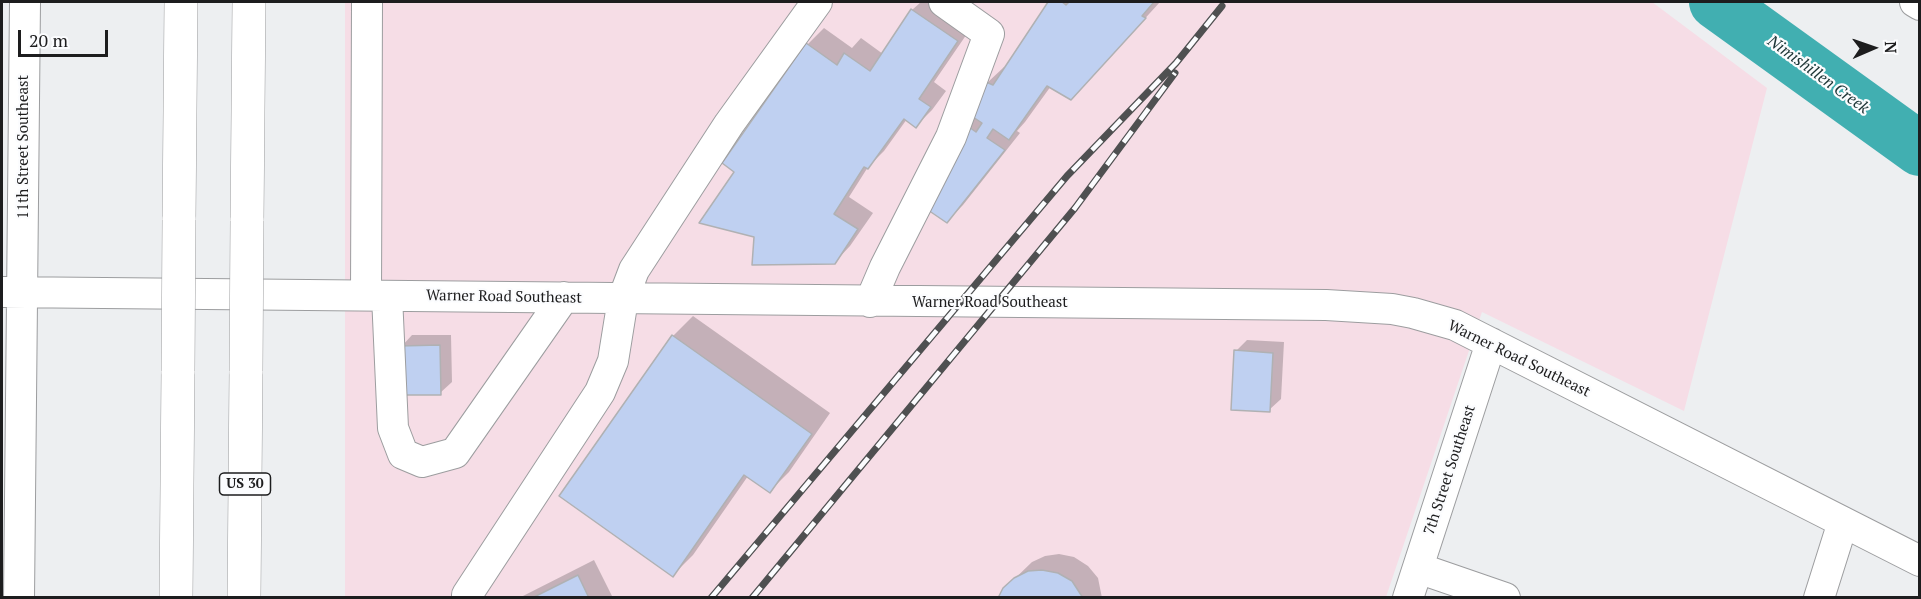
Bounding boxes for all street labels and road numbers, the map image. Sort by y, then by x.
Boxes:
street label: 11th Street Southeast [15,75,33,219]
street label: Warner Road Southeast [426,287,582,307]
street label: Warner Road Southeast [912,294,1068,312]
street label: Warner Road Southeast [1445,317,1593,401]
street label: 7th Street Southeast [1421,403,1479,537]
road number: US 30 [220,473,270,495]

